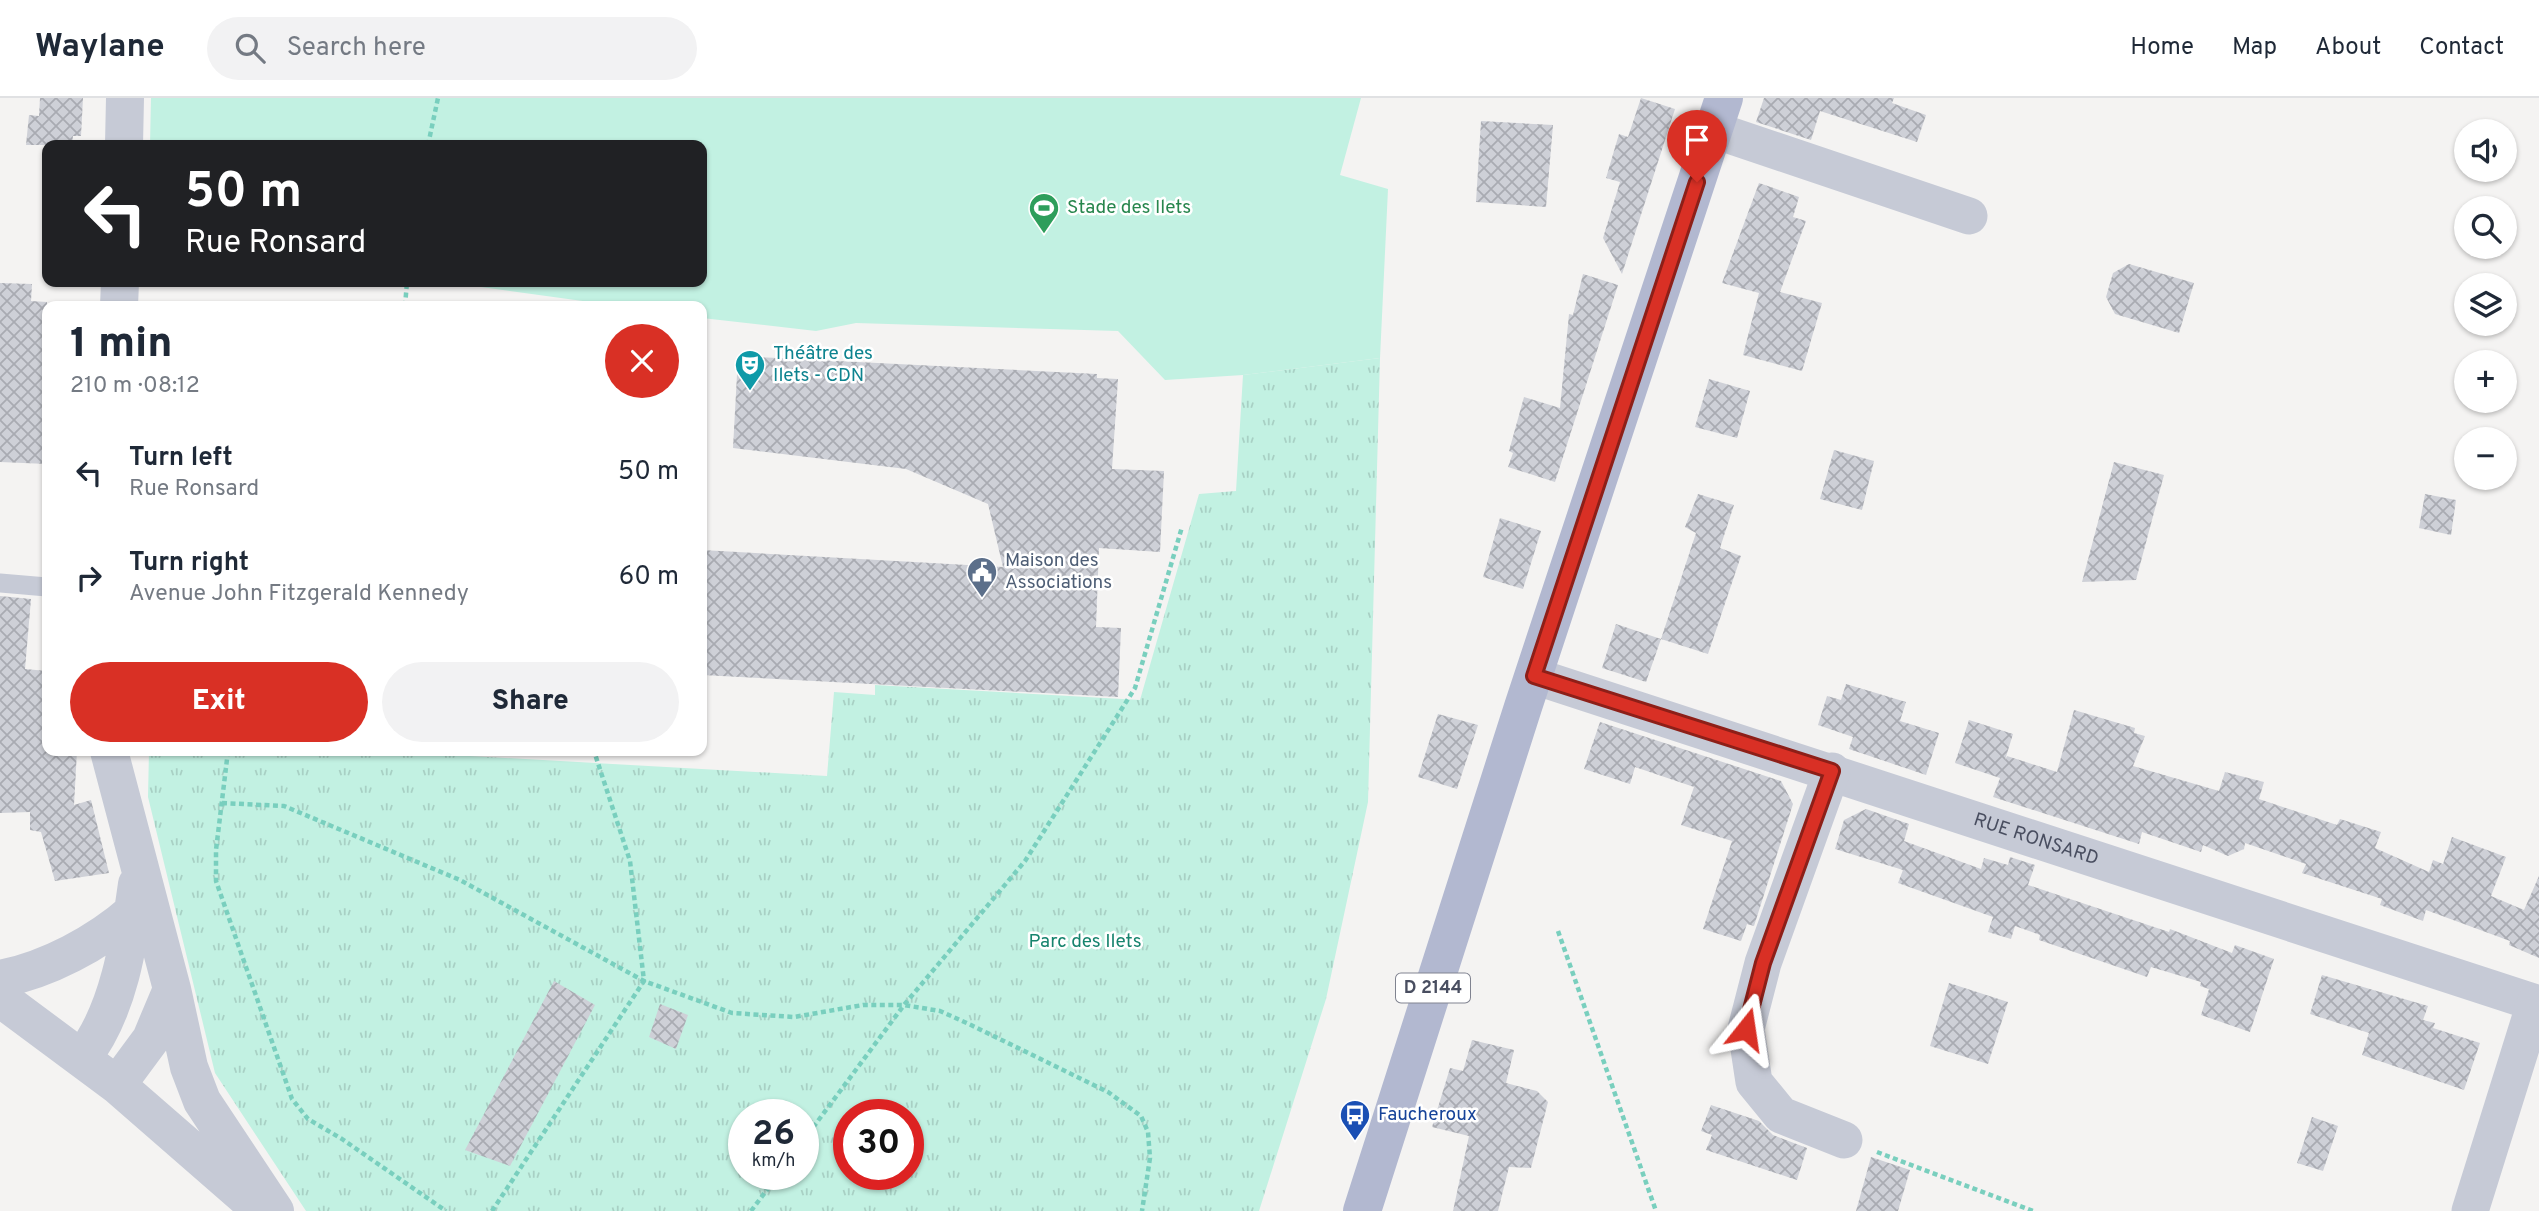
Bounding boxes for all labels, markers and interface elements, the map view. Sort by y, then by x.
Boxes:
search box [207,17,697,80]
text: Waylane [35,27,165,69]
icon: search [231,29,269,67]
text: Search here [287,32,426,65]
text: Home [2130,33,2194,63]
text: Map [2232,33,2277,63]
text: About [2315,33,2381,63]
text: Contact [2419,33,2504,63]
pin [1667,110,1727,182]
map controls [2454,119,2517,490]
button: sound [2454,119,2517,182]
icon: arrive [1678,121,1716,159]
text: 50 m [185,163,302,225]
icon: left [70,168,161,259]
sports icon: Stade des Ilets [1027,191,1061,235]
place label: Stade des Ilets [1067,196,1191,220]
button: search [2454,196,2517,259]
text: Rue Ronsard [185,224,366,264]
button: layers [2454,273,2517,336]
text: 1 min [70,319,173,372]
button: close [605,324,679,398]
place label: Théâtre des Ilets - CDN [773,342,873,388]
theatre icon: Théâtre des Ilets - CDN [733,348,767,392]
button: + [2454,350,2517,413]
text: 210 m · 08:12 [70,372,200,401]
button: − [2454,427,2517,490]
text: Turn left [129,442,233,475]
icon: left [70,454,108,492]
text: 50 m [618,456,679,489]
text: Rue Ronsard [129,475,259,504]
text: Turn right [129,547,249,580]
place label: Maison des Associations [1005,549,1112,595]
public building icon: Maison des Associations [965,555,999,599]
icon: right [70,559,108,597]
text: 60 m [619,561,679,594]
text: Avenue John Fitzgerald Kennedy [129,580,469,609]
button: Exit [70,662,368,742]
button: Share [382,662,679,742]
street label: RUE RONSARD [1970,808,2102,871]
park label: Parc des Ilets [1028,930,1142,954]
road number: D 2144 [1396,974,1470,1002]
position arrow [1709,992,1783,1066]
bus stop icon: Faucheroux [1338,1098,1372,1142]
speed limit sign: 30 [833,1099,924,1190]
place label: Faucheroux [1378,1103,1477,1127]
text: 26 [752,1113,795,1157]
text: km/h [752,1150,795,1173]

